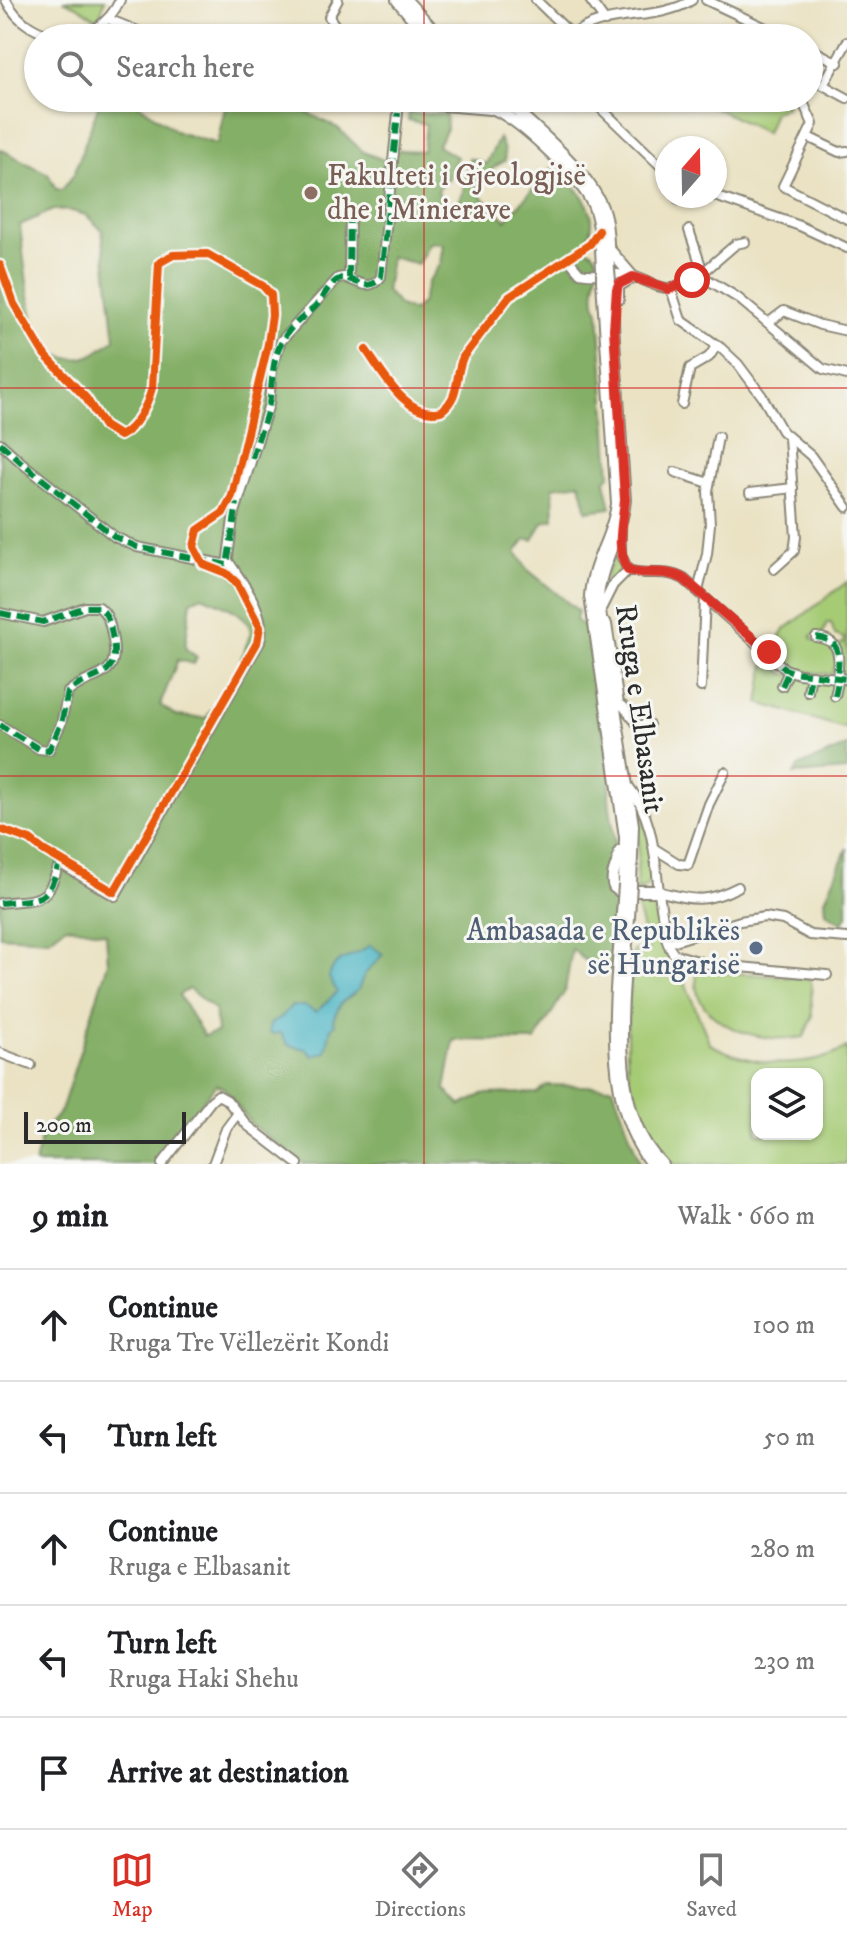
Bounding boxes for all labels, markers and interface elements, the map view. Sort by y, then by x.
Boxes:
search box [24,24,823,112]
icon: search [52,46,96,90]
text: Search here [116,50,255,87]
north arrow [655,136,727,208]
place label: Fakulteti i Gjeologjisë dhe i Minierave [327,158,586,229]
marker: Fakulteti i Gjeologjisë dhe i Minierave [302,184,320,202]
route start [674,262,710,298]
street label: Rruga e Elbasanit [606,602,672,816]
route end [751,634,787,670]
place label: Ambasada e Republikës së Hungarisë [466,913,740,984]
marker: Ambasada e Republikës së Hungarisë [747,939,765,957]
map controls [751,1068,823,1140]
button: layers [751,1068,823,1140]
scale bar [24,1108,186,1144]
text: 200 m [36,1112,92,1139]
text: 9 min [32,1195,108,1237]
text: Walk · 660 m [677,1200,815,1233]
text: Continue [108,1290,218,1327]
icon: ahead [32,1303,76,1347]
text: 100 m [752,1309,815,1342]
text: Rruga Tre Vëllezërit Kondi [108,1327,389,1360]
icon: left [32,1415,76,1459]
text: Turn left [108,1419,217,1456]
text: 50 m [763,1421,815,1454]
text: Continue [108,1514,218,1551]
icon: ahead [32,1527,76,1571]
text: 280 m [750,1533,815,1566]
text: Rruga e Elbasanit [108,1551,291,1584]
text: Turn left [108,1626,217,1663]
icon: left [32,1639,76,1683]
text: 230 m [753,1645,815,1678]
text: Rruga Haki Shehu [108,1663,299,1696]
icon: arrive [32,1751,76,1795]
text: Arrive at destination [108,1755,349,1792]
tab: Map [110,1848,154,1923]
tab: Directions [375,1848,466,1923]
tab: Saved [686,1848,737,1923]

